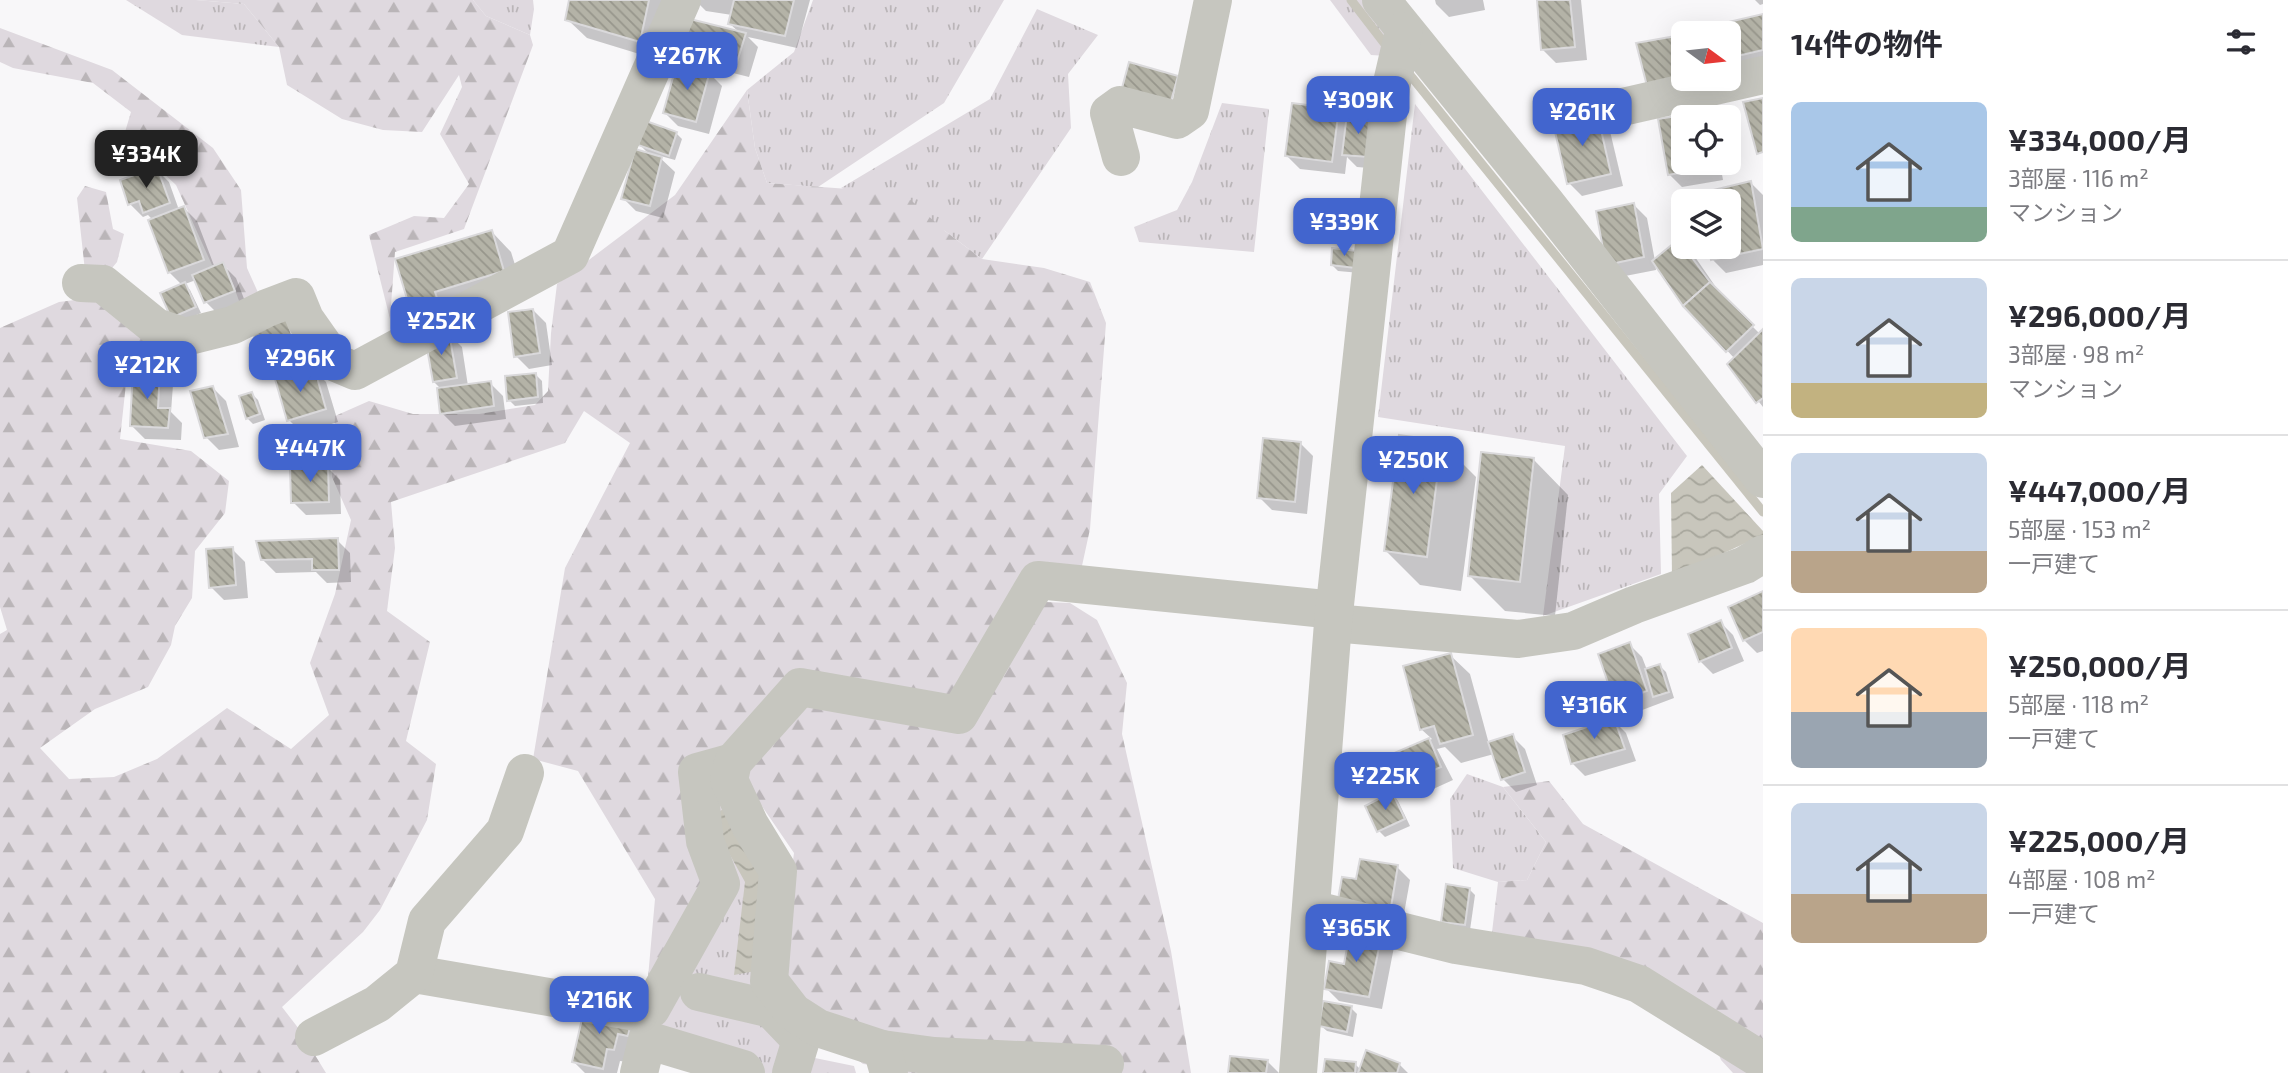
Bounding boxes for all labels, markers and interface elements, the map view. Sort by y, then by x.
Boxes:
north arrow [1671,21,1741,91]
map controls [1671,21,1741,259]
icon: filters [2222,23,2260,61]
text: 14件の物件 [1791,25,1943,61]
pin: ¥267K [638,32,736,92]
text: ¥267K [653,41,721,69]
pin: ¥309K [1309,76,1407,136]
text: ¥309K [1323,85,1393,113]
pin: ¥261K [1533,88,1631,148]
text: ¥261K [1549,97,1615,125]
button: locate [1671,105,1741,175]
text: ¥334,000/月 [2008,121,2192,157]
pin: ¥334K [97,130,195,190]
icon: home [1847,130,1931,214]
text: ¥334K [111,139,181,167]
text: 3部屋 · 116 m² [2008,164,2149,192]
button: layers [1671,189,1741,259]
pin: ¥339K [1295,198,1393,258]
text: マンション [2008,198,2123,226]
text: ¥339K [1309,207,1379,235]
text: ¥296,000/月 [2008,297,2191,333]
pin: ¥252K [392,298,490,357]
text: ¥252K [406,306,476,334]
icon: home [1847,306,1931,390]
pin: ¥296K [251,334,349,394]
text: 3部屋 · 98 m² [2008,340,2144,368]
pin: ¥212K [98,342,196,401]
text: ¥296K [265,343,335,371]
text: ¥212K [114,350,180,378]
text: マンション [2008,374,2123,402]
pin: ¥447K [261,424,359,484]
text: ¥447K [274,433,346,461]
pin: ¥250K [1364,436,1462,496]
text: ¥250K [1378,445,1448,473]
text: ¥447,000/月 [2008,472,2191,508]
icon: home [1847,481,1931,565]
text: 5部屋 · 153 m² [2008,515,2151,543]
text: 一戸建て [2008,549,2100,577]
text: ¥250,000/月 [2008,647,2191,683]
icon: home [1847,656,1931,740]
pin: ¥316K [1545,682,1643,741]
text: ¥316K [1561,690,1627,718]
text: 5部屋 · 118 m² [2008,690,2149,718]
text: 一戸建て [2008,724,2100,752]
pin: ¥225K [1336,752,1434,812]
text: ¥225K [1350,761,1420,789]
text: ¥225,000/月 [2008,822,2190,858]
icon: home [1847,831,1931,915]
text: 4部屋 · 108 m² [2008,865,2156,893]
text: 一戸建て [2008,899,2100,927]
pin: ¥365K [1307,904,1405,964]
text: ¥365K [1321,913,1391,941]
pin: ¥216K [550,976,648,1036]
text: ¥216K [566,985,632,1013]

